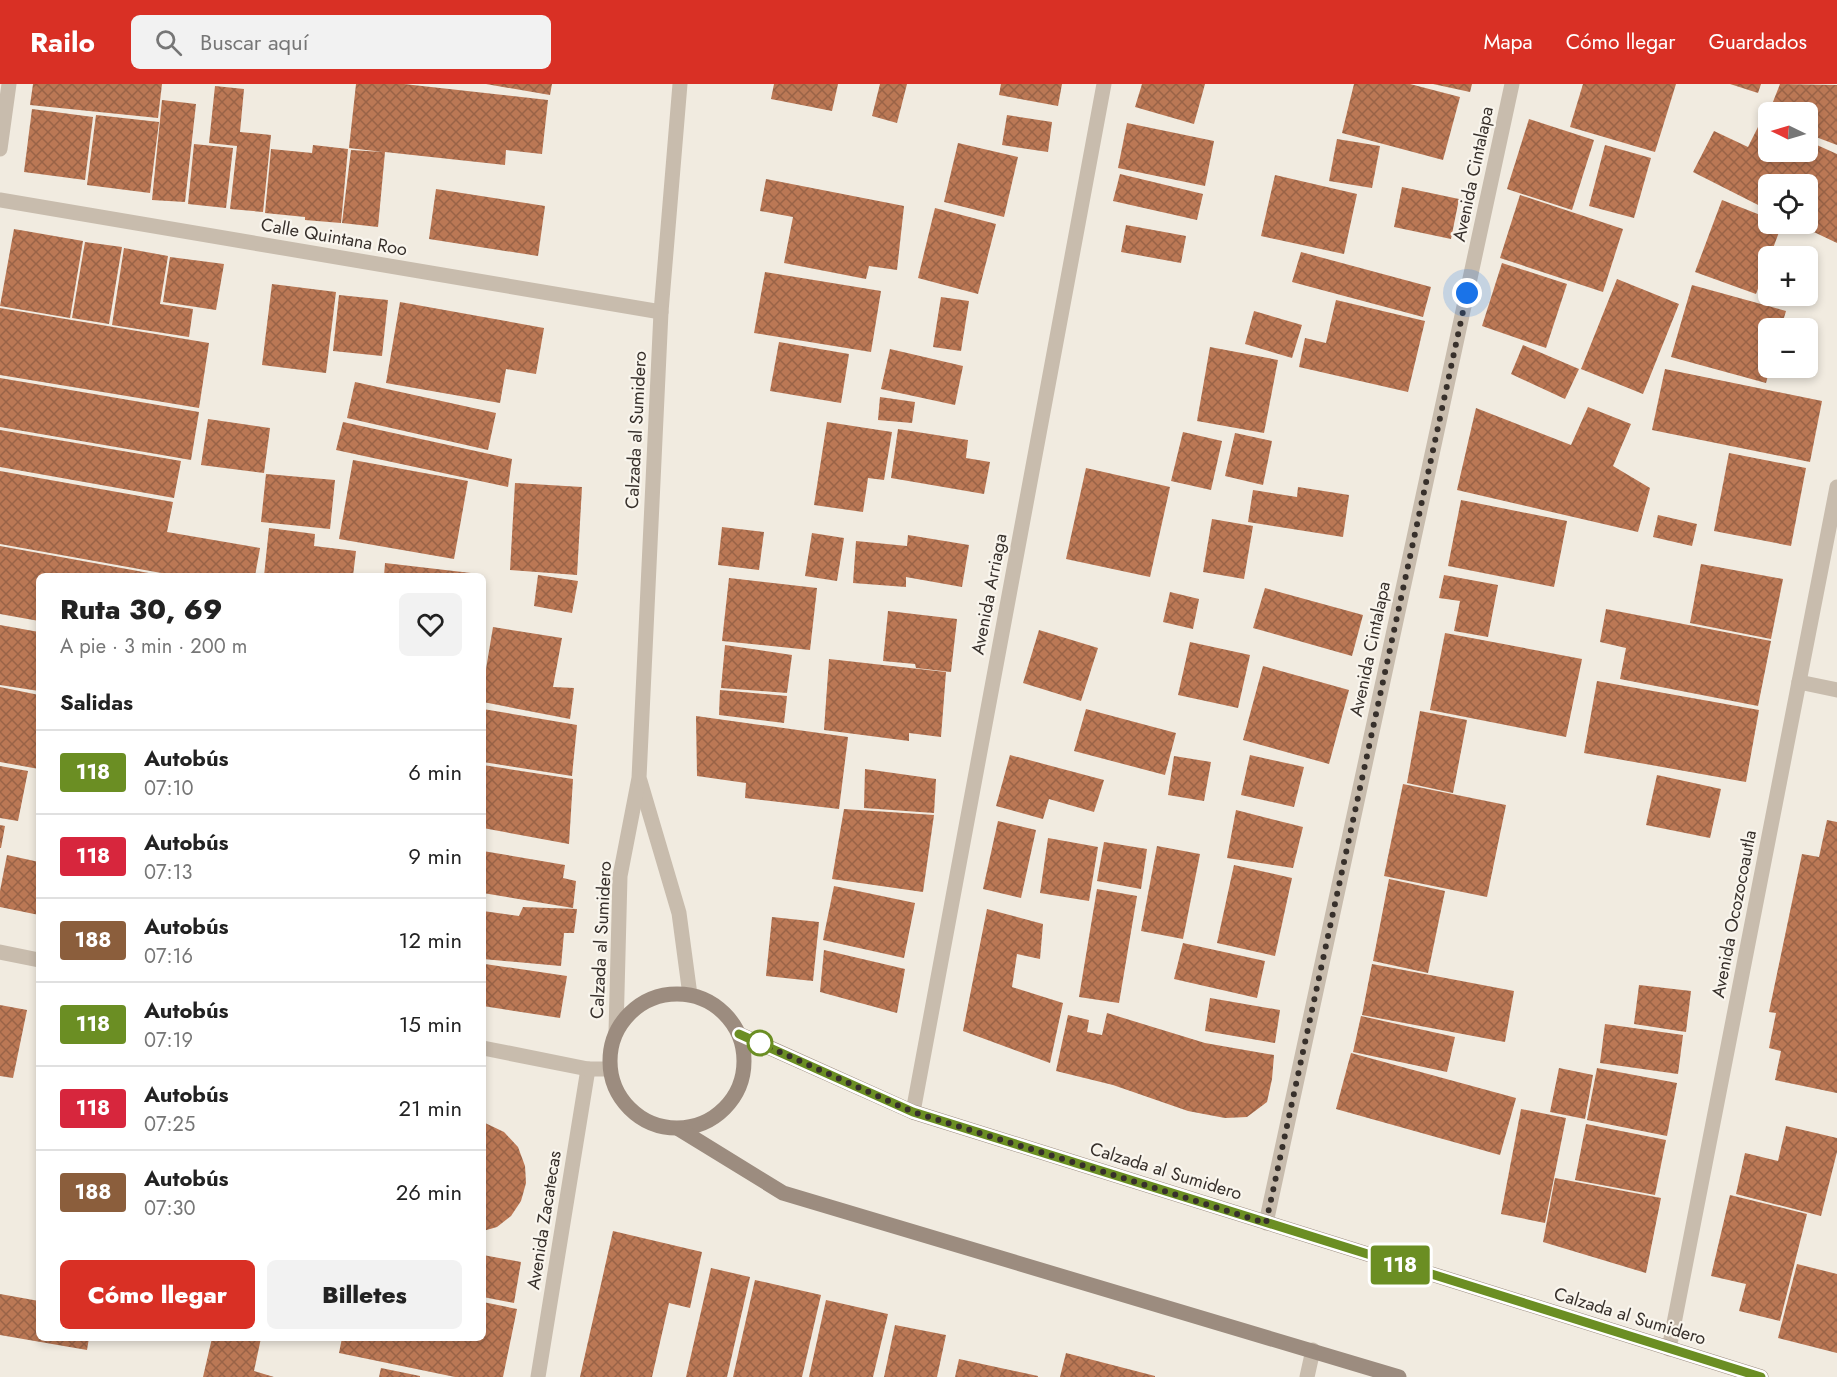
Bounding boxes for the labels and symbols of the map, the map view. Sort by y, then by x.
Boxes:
north arrow [1758,102,1818,162]
street label: Avenida Cintalapa [1446,104,1500,244]
street label: Calle Quintana Roo [259,211,409,263]
your location [1452,278,1482,308]
street label: Calzada al Sumidero [619,350,653,510]
street label: Avenida Arriaga [965,531,1013,657]
street label: Avenida Cintalapa [1343,579,1397,719]
street label: Avenida Ocozocoautla [1705,828,1763,1000]
street label: Calzada al Sumidero [584,860,618,1020]
unlabelled marker [747,1030,773,1056]
street label: Calzada al Sumidero [1087,1135,1245,1207]
street label: Avenida Zacatecas [520,1149,568,1291]
line badge: 118 [1366,1246,1434,1284]
street label: Calzada al Sumidero [1551,1280,1709,1352]

